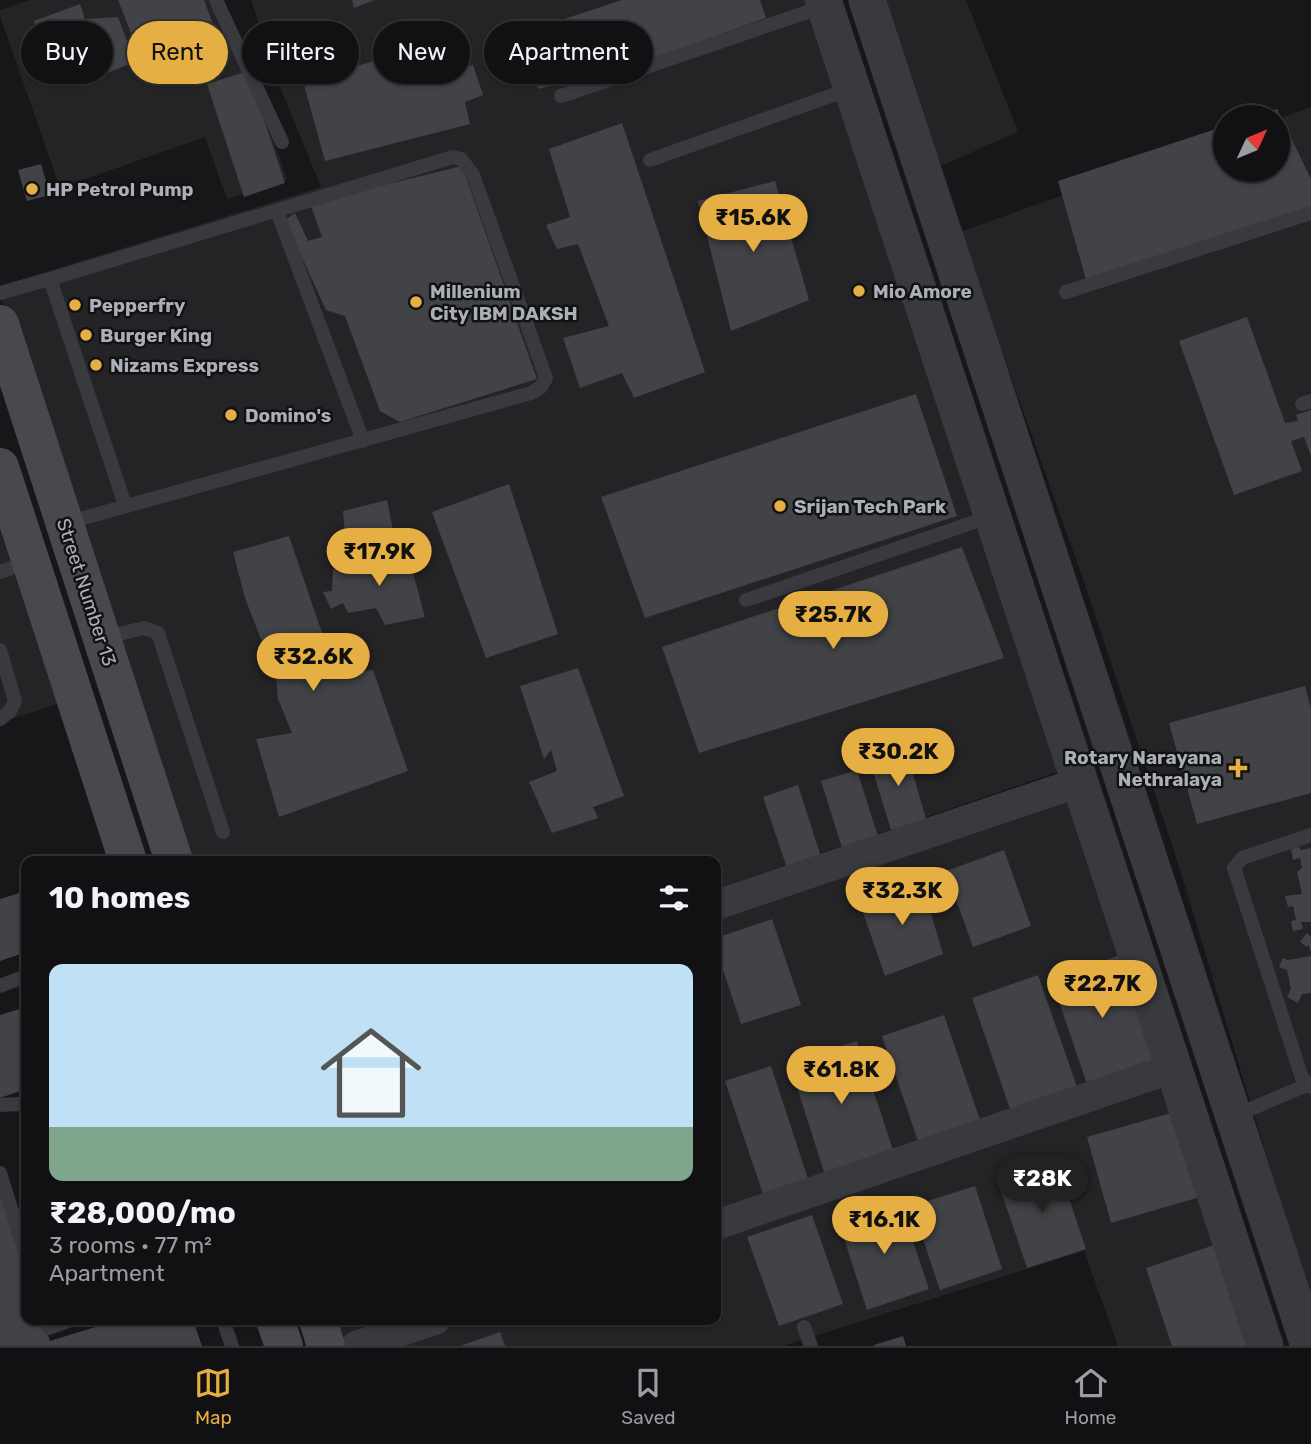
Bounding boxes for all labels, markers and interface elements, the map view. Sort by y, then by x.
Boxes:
chip: Buy [21,21,113,84]
chip: Rent [127,21,228,84]
chip: Filters [242,21,359,84]
chip: New [373,21,470,84]
chip: Apartment [484,21,653,84]
north arrow [1213,105,1290,182]
map controls [1213,105,1290,182]
place label: HP Petrol Pump [46,178,194,201]
marker: HP Petrol Pump [24,181,40,197]
pin: ₹15.6K [696,194,810,254]
text: ₹15.6K [715,203,791,231]
place label: Millenium City IBM DAKSH [430,280,578,325]
place label: Mio Amore [873,280,972,303]
marker: Mio Amore [851,283,867,299]
place label: Pepperfry [89,294,186,317]
marker: Millenium City IBM DAKSH [408,294,424,310]
marker: Pepperfry [67,297,83,313]
place label: Burger King [100,324,212,347]
marker: Burger King [78,327,94,343]
place label: Nizams Express [110,354,259,377]
marker: Nizams Express [88,357,104,373]
place label: Domino's [245,404,331,427]
marker: Domino's [223,407,239,423]
place label: Srijan Tech Park [794,495,946,518]
marker: Srijan Tech Park [772,498,788,514]
street label: Street Number 13 [52,515,121,669]
pin: ₹17.9K [322,528,436,588]
text: ₹17.9K [343,537,415,565]
pin: ₹25.7K [776,592,890,651]
text: ₹25.7K [794,600,872,628]
pin: ₹32.6K [256,634,370,693]
text: ₹32.6K [273,642,353,670]
pin: ₹30.2K [841,728,955,788]
text: ₹30.2K [857,737,939,765]
place label: Rotary Narayana Nethralaya [1064,746,1222,791]
marker: Rotary Narayana Nethralaya [1228,758,1248,778]
pin: ₹32.3K [845,867,959,927]
text: ₹32.3K [862,876,942,904]
icon: filters [655,879,693,917]
text: 10 homes [49,880,190,916]
pin: ₹22.7K [1045,960,1159,1020]
text: ₹22.7K [1063,969,1141,997]
icon: home [308,1010,434,1136]
pin: ₹61.8K [784,1046,898,1106]
text: ₹61.8K [803,1055,879,1083]
pin: ₹28K [1001,1156,1083,1215]
text: ₹28K [1012,1164,1072,1192]
text: ₹28,000/mo [49,1195,236,1231]
pin: ₹16.1K [827,1196,941,1256]
text: ₹16.1K [848,1205,920,1233]
text: 3 rooms · 77 m² [49,1231,212,1259]
text: Apartment [49,1259,165,1287]
tab: Map [194,1364,232,1429]
tab: Saved [621,1364,676,1429]
tab: Home [1065,1364,1117,1429]

